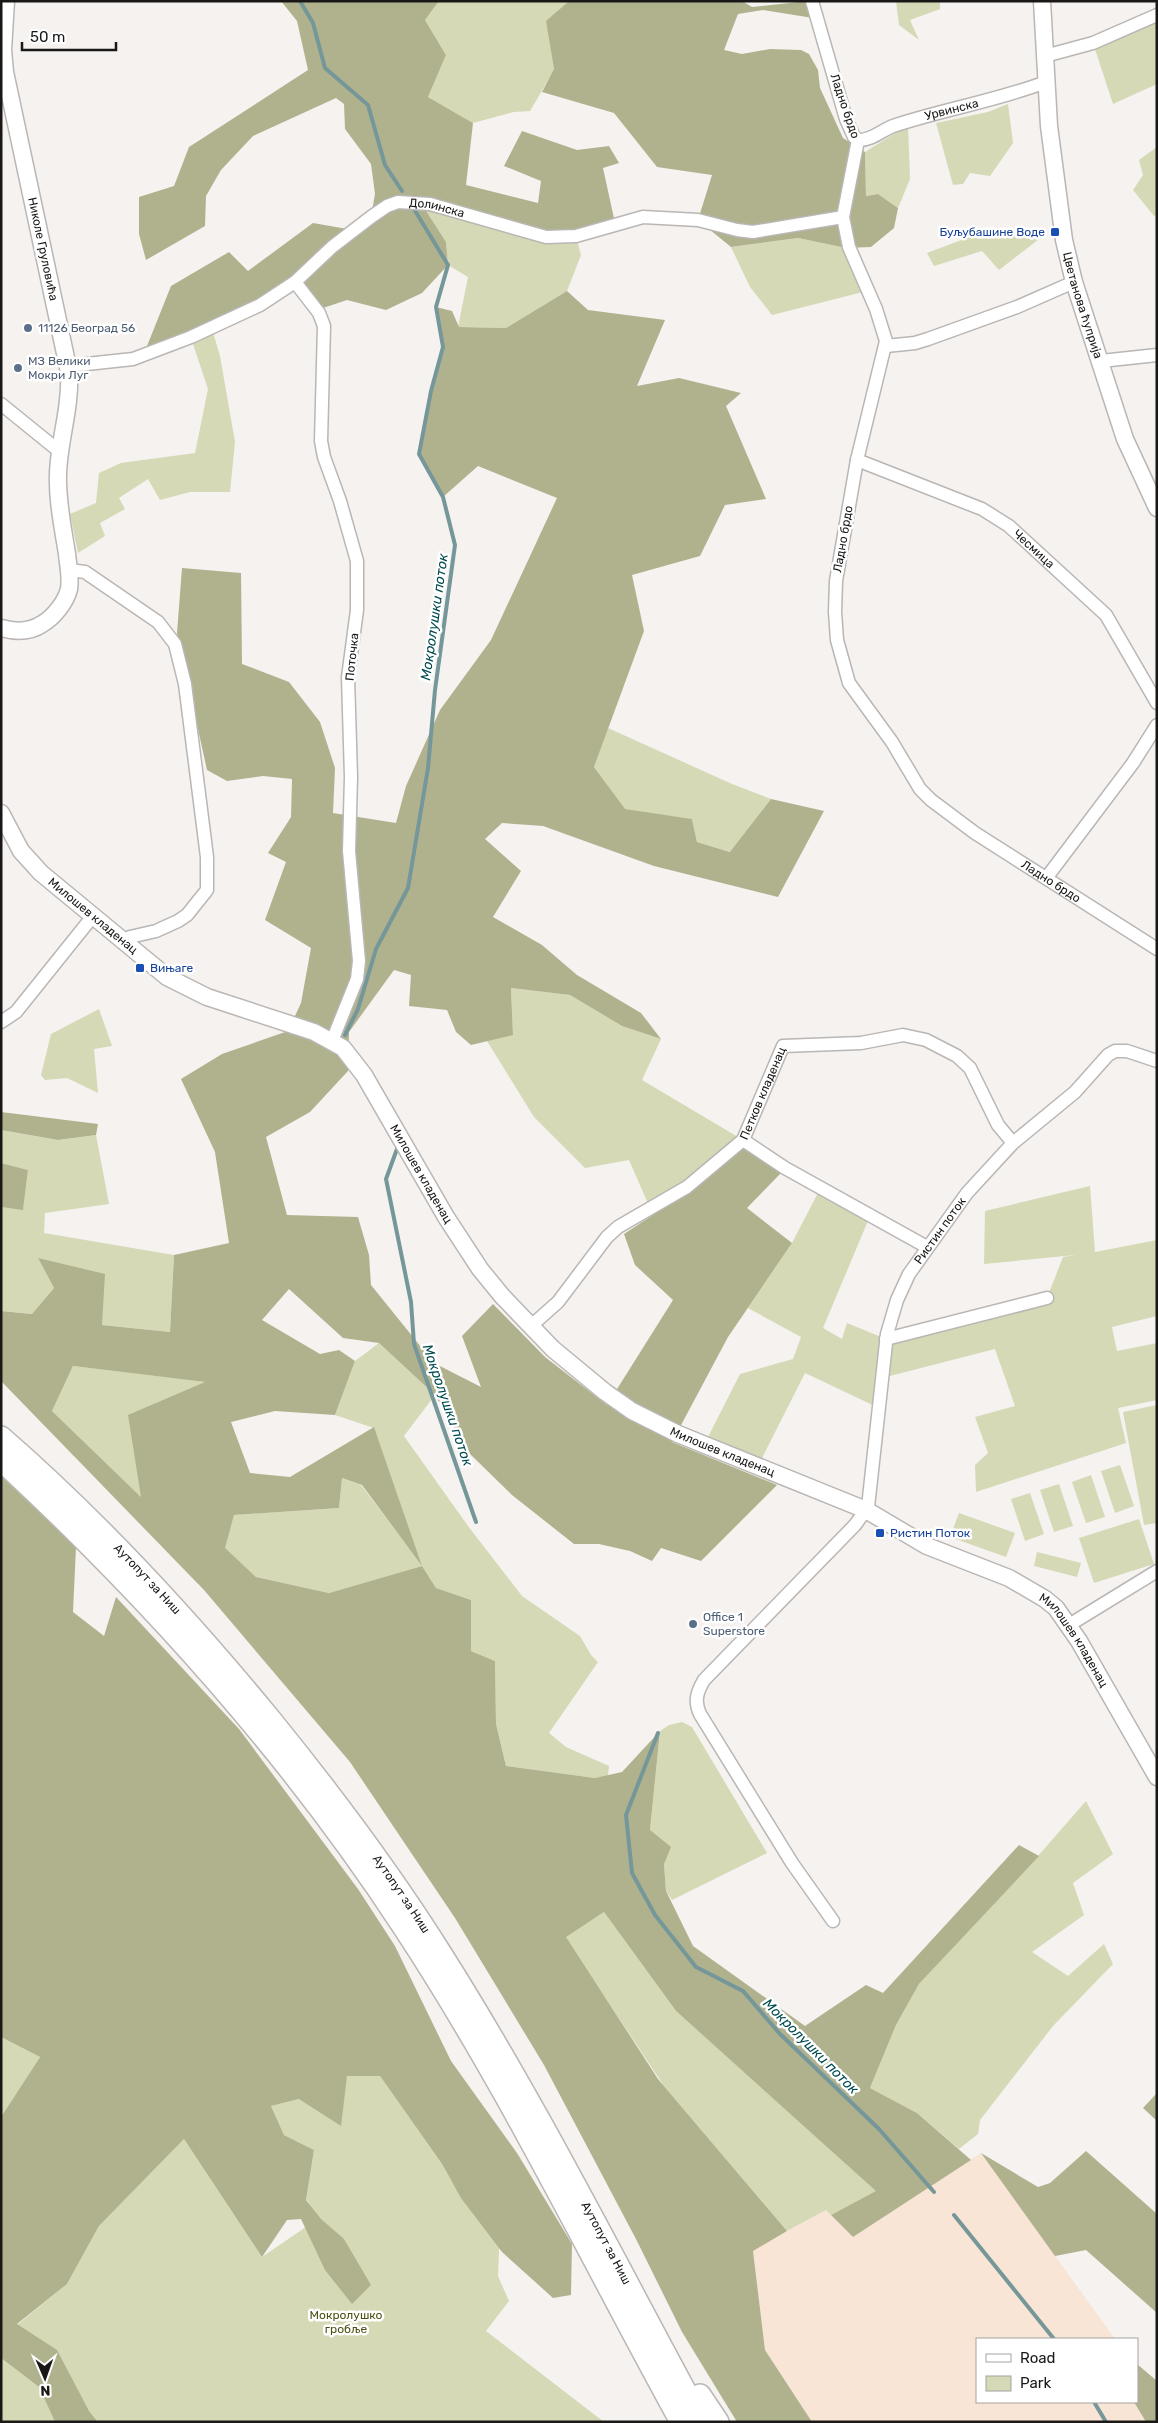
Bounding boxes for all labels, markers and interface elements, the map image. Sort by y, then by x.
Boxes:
scale bar [22,20,116,52]
text: 50 m [30,28,65,46]
street label: Ладно брдо [827,72,863,140]
street label: Урвинска [923,96,980,123]
street label: Николе Груловића [25,196,61,302]
street label: Долинска [409,196,466,220]
place label: Буљубашине Воде [939,225,1045,239]
marker: Буљубашине Воде [1049,226,1061,238]
street label: Цветанова ћуприја [1060,250,1105,360]
place label: 11126 Београд 56 [38,321,135,335]
marker: 11126 Београд 56 [22,322,34,334]
place label: МЗ Велики Мокри Луг [28,354,91,382]
marker: МЗ Велики Мокри Луг [12,362,24,374]
street label: Ладно брдо [830,504,856,574]
street label: Чесмица [1010,527,1057,571]
water label: Мокролушки поток [417,552,452,682]
street label: Поточка [343,632,361,682]
street label: Ладно брдо [1019,857,1083,906]
street label: Милошев кладенац [45,875,141,957]
place label: Вињаге [150,961,193,975]
marker: Вињаге [134,962,146,974]
street label: Петков кладенац [737,1044,789,1142]
street label: Милошев кладенац [387,1122,456,1227]
street label: Ристин поток [911,1194,969,1267]
water label: Мокролушки поток [419,1342,477,1469]
street label: Милошев кладенац [668,1424,777,1480]
place label: Ристин Поток [890,1526,971,1540]
marker: Ристин Поток [874,1527,886,1539]
street label: Аутопут за Ниш [111,1541,184,1617]
street label: Милошев кладенац [1037,1590,1111,1690]
place label: Office 1 Superstore [703,1610,765,1638]
marker: Office 1 Superstore [687,1618,699,1630]
street label: Аутопут за Ниш [370,1852,433,1936]
water label: Мокролушки поток [759,1995,862,2098]
street label: Аутопут за Ниш [578,2199,634,2287]
park label: Мокролушко гробље [310,2308,383,2336]
legend [976,2338,1138,2403]
text: Road [1020,2349,1056,2367]
north arrow [20,2353,70,2403]
text: Park [1020,2374,1051,2392]
text: N [40,2382,51,2399]

